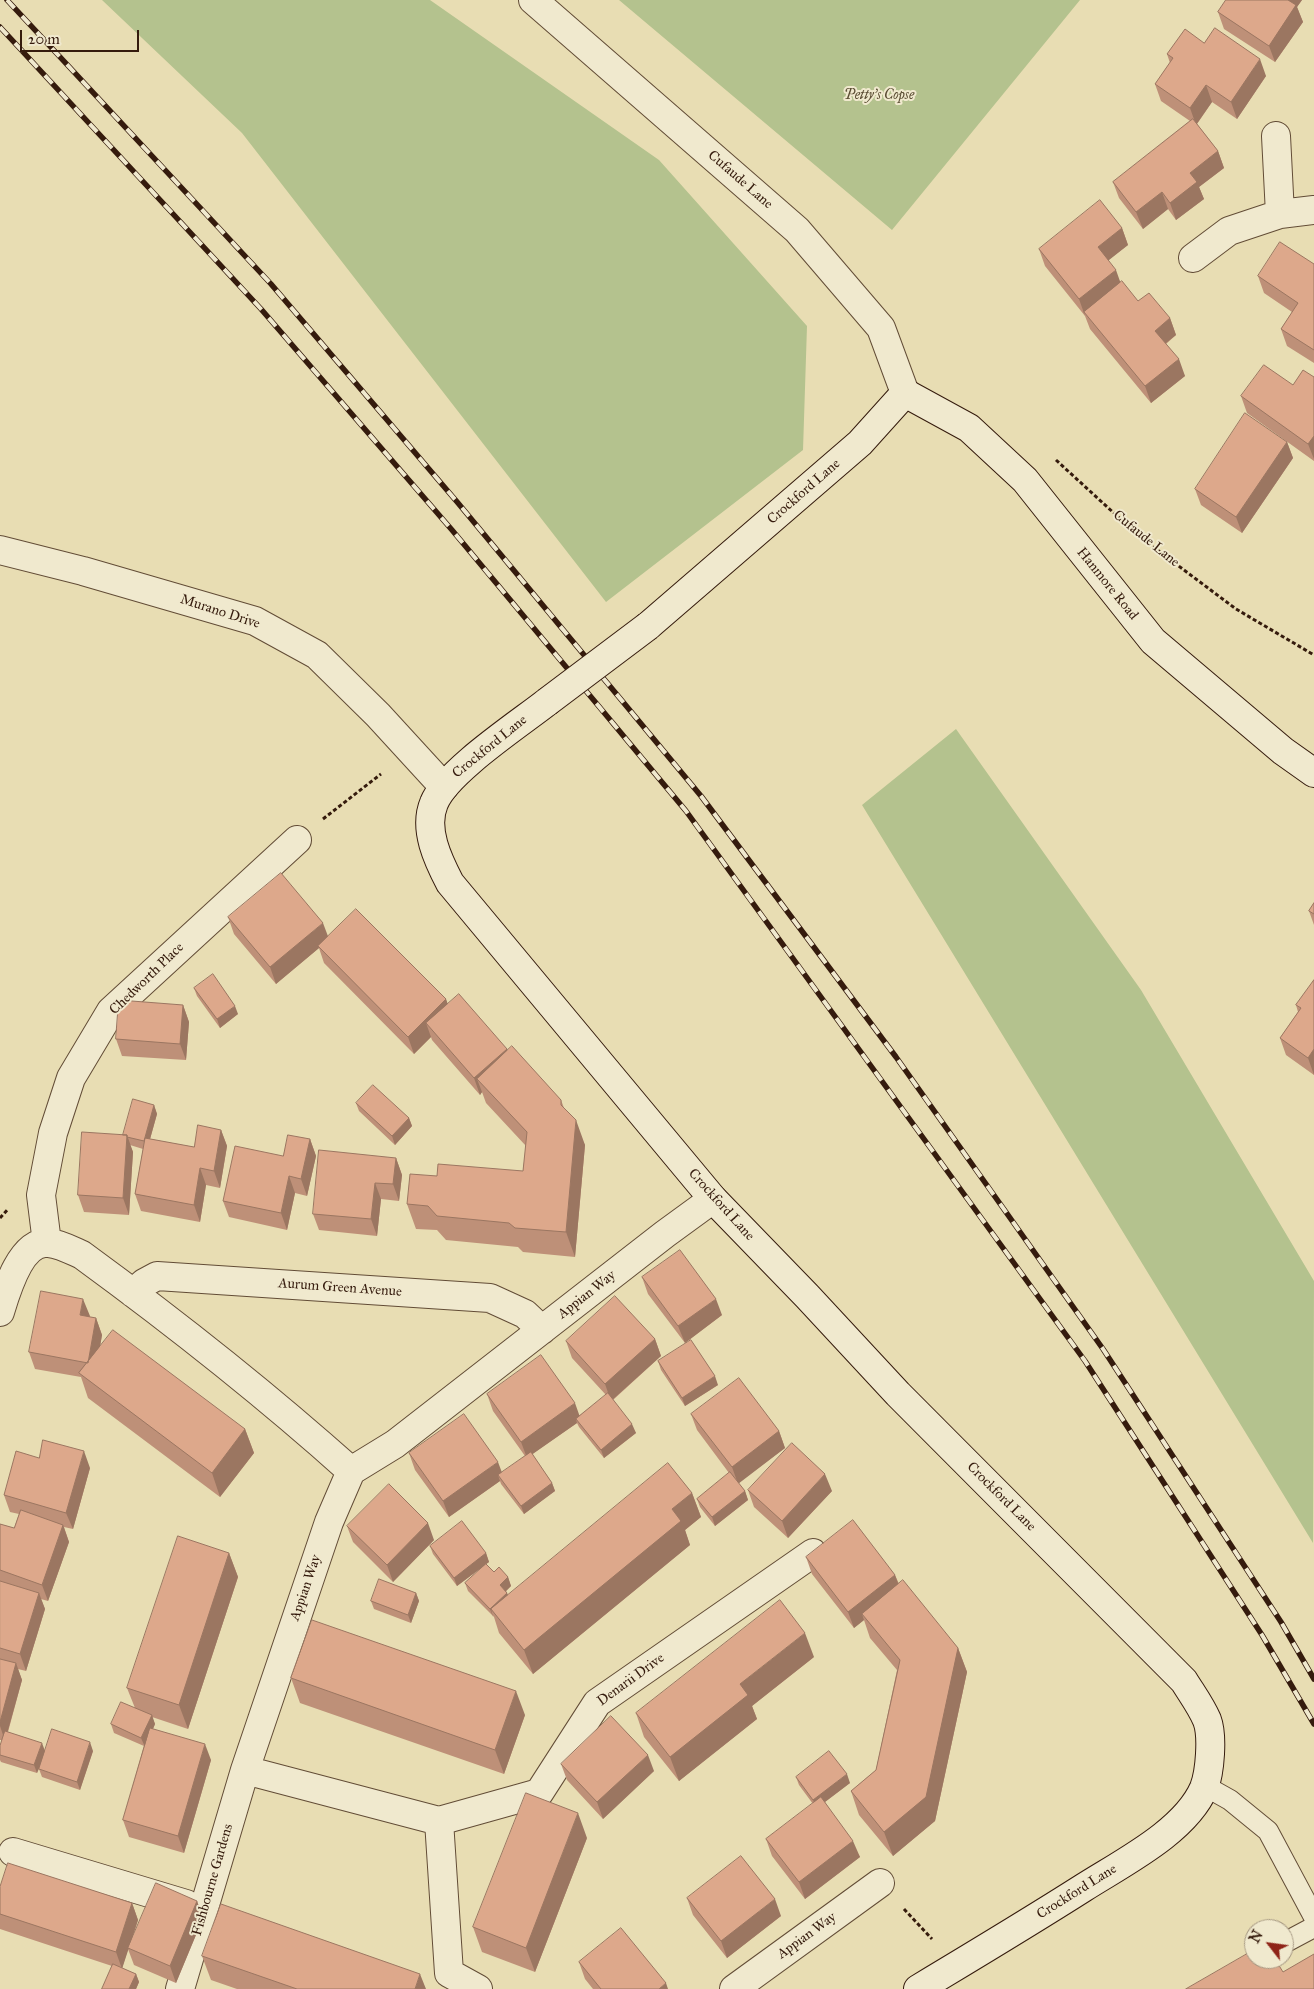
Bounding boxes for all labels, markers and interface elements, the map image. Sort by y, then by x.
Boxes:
scale bar [22,20,141,52]
text: 20 m [28,30,60,48]
park label: Petty's Copse [844,88,914,104]
street label: Cufaude Lane [704,147,776,213]
street label: Crockford Lane [764,456,844,528]
street label: Cufaude Lane [1109,507,1183,571]
street label: Hanmore Road [1073,544,1141,624]
street label: Murano Drive [178,591,262,633]
street label: Crockford Lane [449,712,531,782]
street label: Chedworth Place [106,939,188,1019]
street label: Crockford Lane [684,1166,758,1244]
street label: Appian Way [555,1267,619,1323]
street label: Aurum Green Avenue [278,1275,402,1301]
street label: Crockford Lane [963,1459,1039,1535]
street label: Appian Way [287,1553,325,1623]
street label: Denarii Drive [594,1650,668,1710]
street label: Fishbourne Gardens [189,1822,237,1938]
street label: Crockford Lane [1034,1861,1120,1923]
street label: Appian Way [774,1909,840,1963]
north arrow [1244,1919,1294,1969]
text: N [1246,1927,1267,1946]

